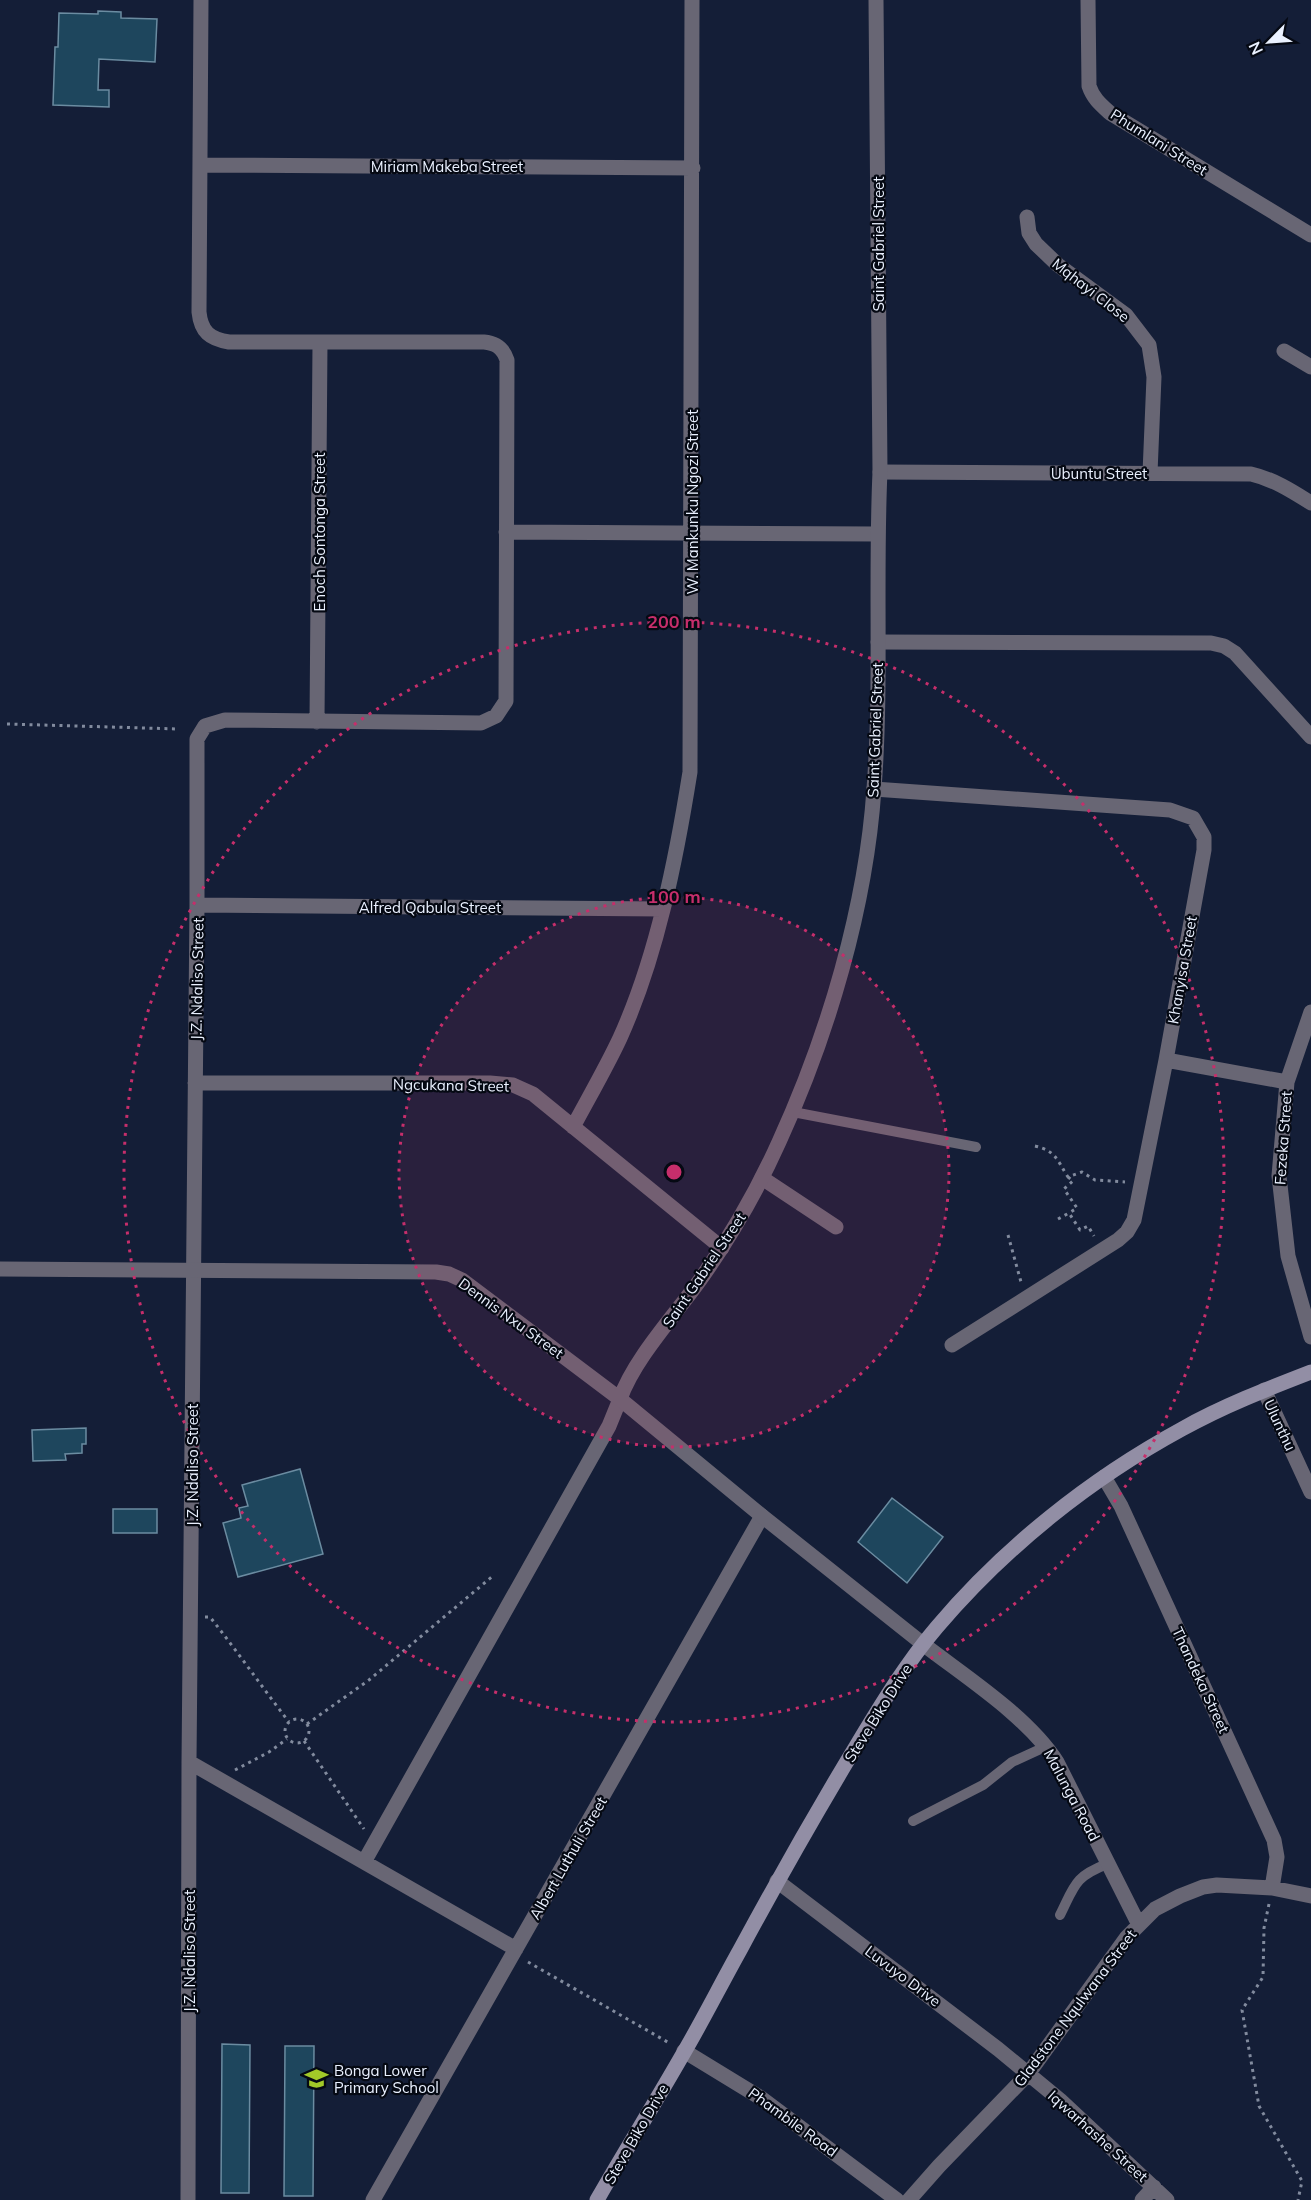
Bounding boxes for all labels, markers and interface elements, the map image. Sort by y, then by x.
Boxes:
north arrow [1239,12,1299,72]
text: N [1244,39,1267,58]
street label: Phumlani Street [1107,105,1211,179]
street label: Miriam Makeba Street [371,157,523,176]
street label: Saint Gabriel Street [869,177,888,311]
street label: Mqhayi Close [1048,254,1134,326]
street label: W. Mankunku Ngozi Street [683,410,702,594]
street label: Enoch Sontonga Street [310,453,329,611]
street label: Ubuntu Street [1051,464,1147,483]
text: 200 m [647,610,701,633]
street label: Saint Gabriel Street [863,662,887,798]
text: 100 m [647,885,701,908]
street label: Alfred Qabula Street [359,898,501,917]
street label: Khanyisa Street [1163,914,1201,1026]
street label: J.Z. Ndaliso Street [186,918,208,1040]
street label: Ngcukana Street [393,1074,509,1096]
street label: Fezeka Street [1270,1090,1296,1186]
centre of rings [664,1162,684,1182]
street label: Saint Gabriel Street [658,1209,750,1331]
street label: Dennis Nxu Street [455,1274,567,1362]
street label: Ulunthu [1260,1396,1300,1454]
street label: J.Z. Ndaliso Street [183,1404,202,1526]
street label: Thandeka Street [1168,1624,1234,1736]
street label: Steve Biko Drive [840,1660,916,1766]
street label: Malunga Road [1040,1746,1104,1844]
street label: Albert Luthuli Street [525,1793,611,1923]
street label: J.Z. Ndaliso Street [180,1890,199,2012]
street label: Gladstone Nqulwana Street [1010,1926,1140,2090]
street label: Luvuyo Drive [861,1941,945,2011]
place label: Bonga Lower Primary School [334,2061,439,2097]
school or university icon: Bonga Lower Primary School [303,2066,329,2092]
street label: Steve Biko Drive [600,2081,672,2187]
street label: Phambile Road [745,2083,841,2161]
street label: Iqwarhashe Street [1044,2086,1152,2186]

